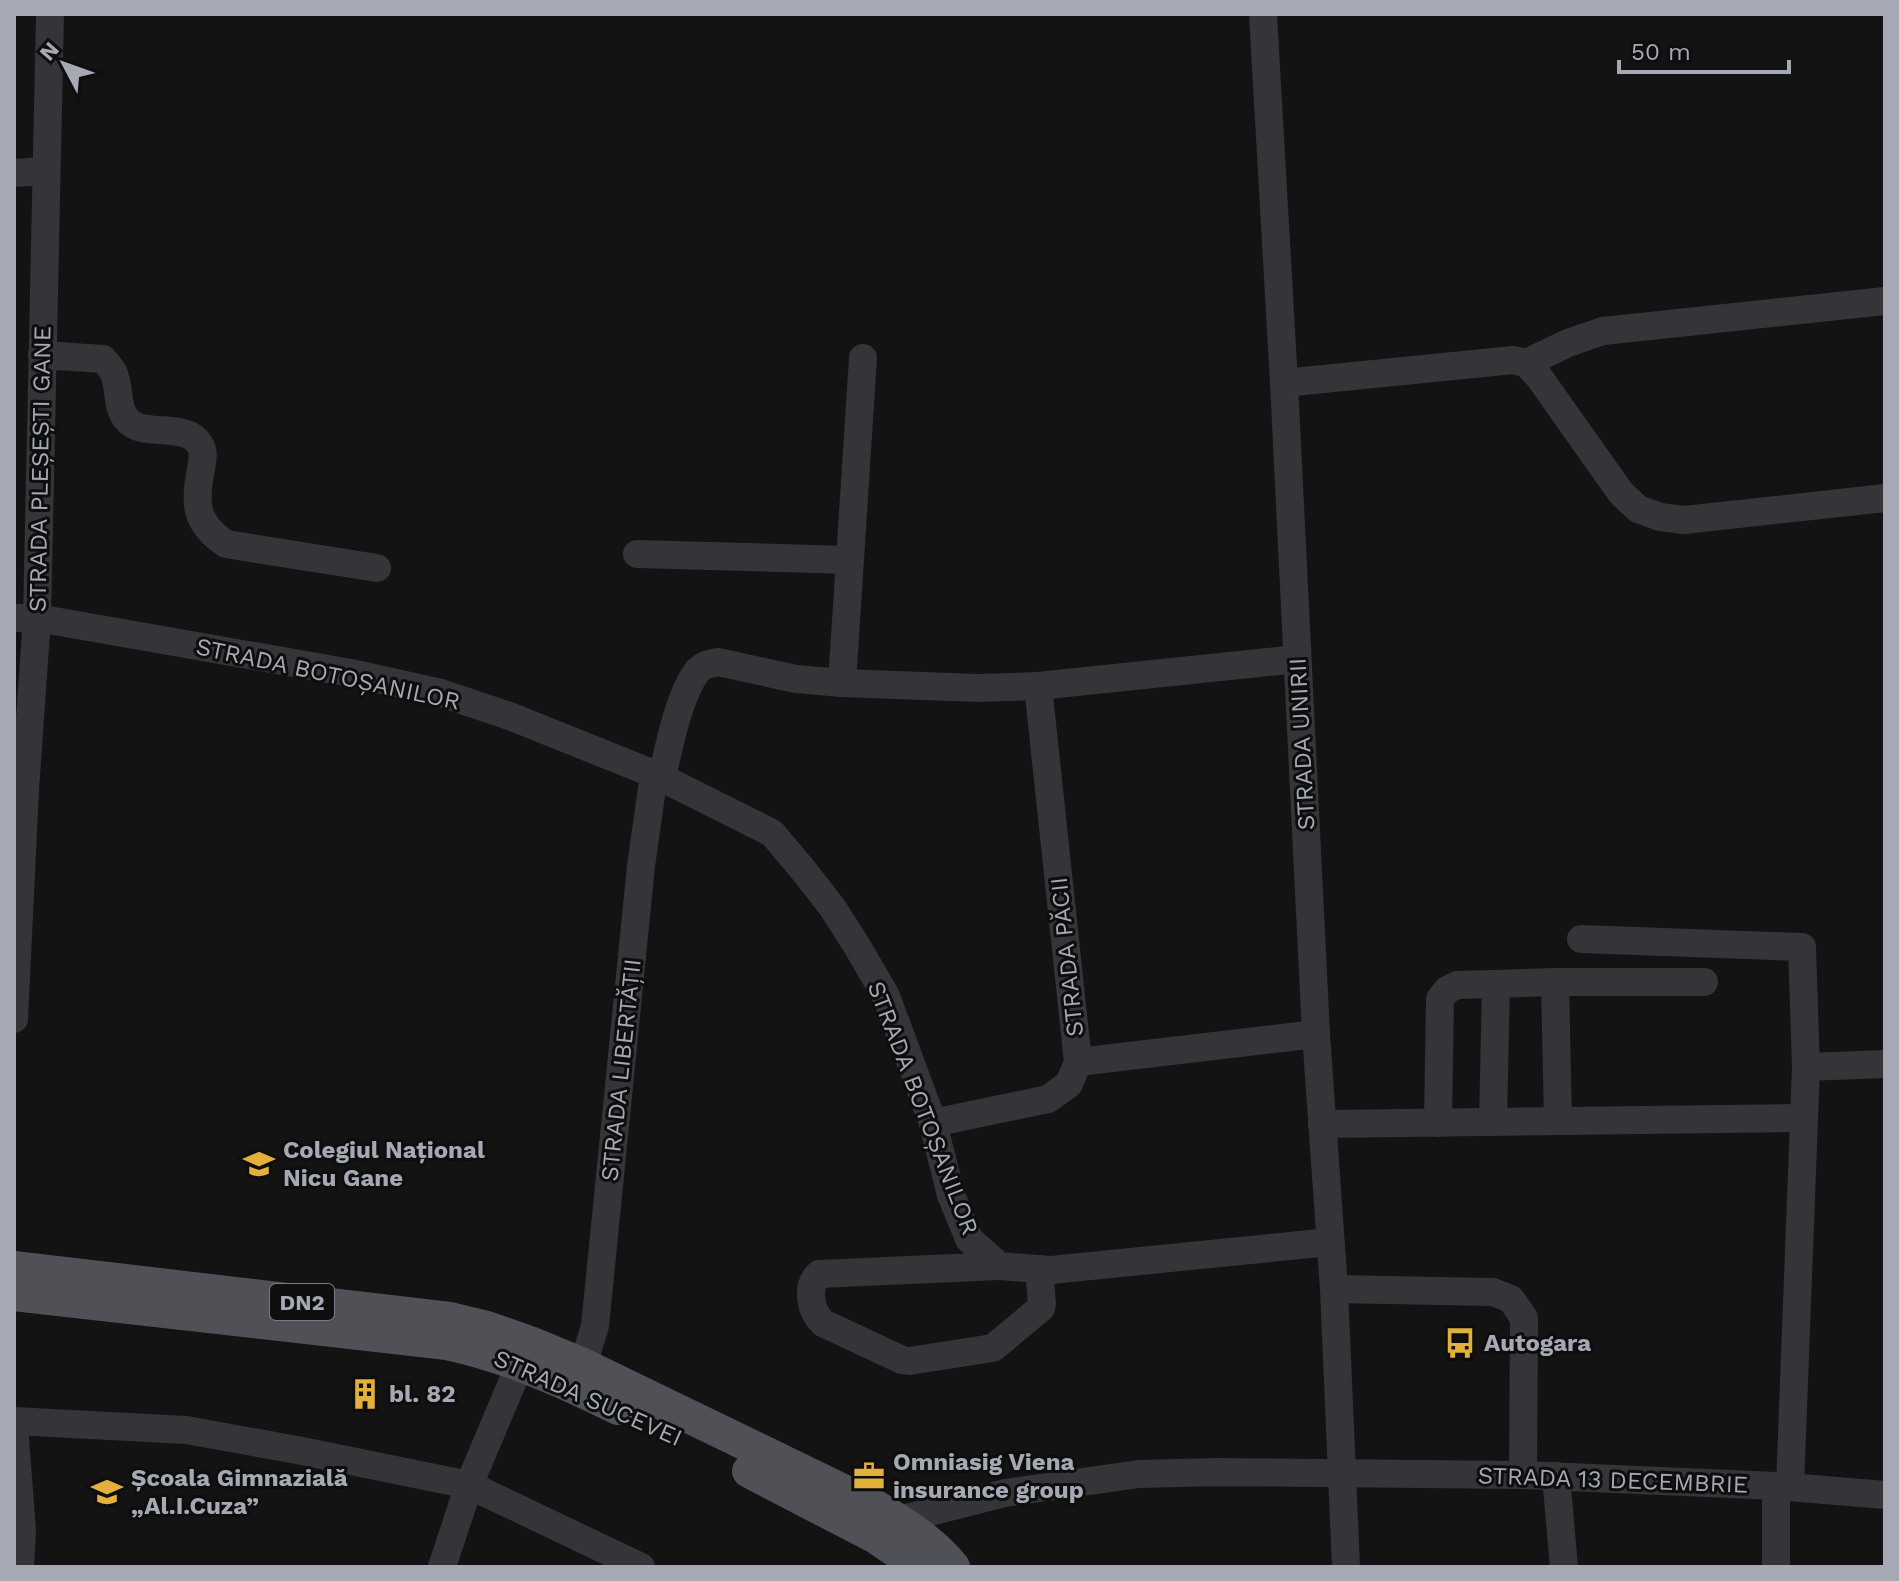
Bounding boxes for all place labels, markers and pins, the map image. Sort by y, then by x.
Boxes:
place label: Colegiul Național Nicu Gane [283,1136,485,1192]
school or university icon: Colegiul Național Nicu Gane [242,1147,276,1181]
bus stop icon: Autogara [1443,1326,1477,1360]
place label: Autogara [1484,1329,1591,1357]
building icon: bl. 82 [348,1377,382,1411]
place label: bl. 82 [389,1380,456,1408]
place label: Omniasig Viena insurance group [893,1448,1084,1504]
office icon: Omniasig Viena insurance group [852,1459,886,1493]
place label: Școala Gimnazială „Al.I.Cuza” [131,1464,348,1520]
school or university icon: Școala Gimnazială „Al.I.Cuza” [90,1475,124,1509]

